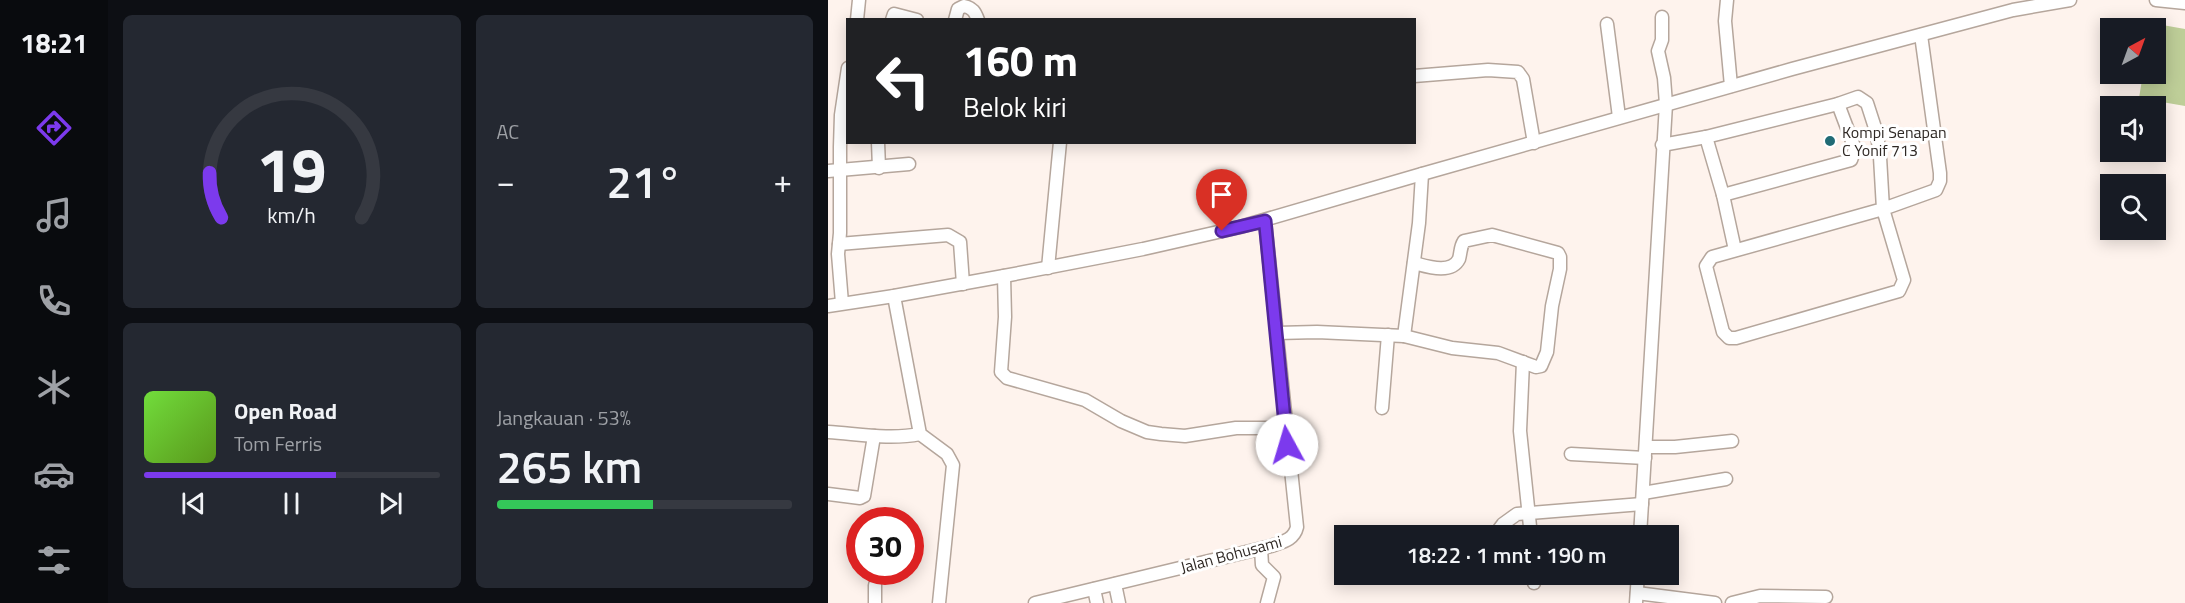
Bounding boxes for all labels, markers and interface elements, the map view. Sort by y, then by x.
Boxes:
north arrow [2100,18,2166,84]
map controls [2100,18,2166,240]
text: 18:21 [20,22,88,63]
text: 160 m [963,28,1078,92]
icon: left [864,42,942,120]
text: Belok kiri [963,86,1067,127]
button: sound [2100,96,2166,162]
icon: directions [33,107,75,149]
text: AC [497,116,519,147]
place label: Kompi Senapan C Yonif 713 [1842,120,1947,162]
text: 19 [257,121,327,216]
marker: Kompi Senapan C Yonif 713 [1823,134,1837,148]
text: 21° [606,147,682,215]
text: − [497,156,515,206]
text: + [774,156,792,206]
pin [1196,169,1247,231]
button: search [2100,174,2166,240]
icon: arrive [1205,178,1238,211]
icon: music [33,194,75,236]
text: km/h [267,200,316,232]
icon: phone [33,280,75,322]
icon: climate [33,366,75,408]
text: Open Road [234,394,337,428]
text: Jangkauan · 53% [497,402,631,433]
position arrow [1255,413,1319,477]
text: Tom Ferris [234,428,322,459]
text: 265 km [497,432,642,500]
icon: car [33,453,75,495]
icon: previous [177,487,210,520]
icon: pause [275,487,308,520]
icon: next [374,487,407,520]
speed limit sign: 30 [846,507,924,585]
street label: Jalan Bohusami [1178,529,1284,579]
text: 18:22 · 1 mnt · 190 m [1406,538,1607,572]
icon: filters [33,539,75,581]

